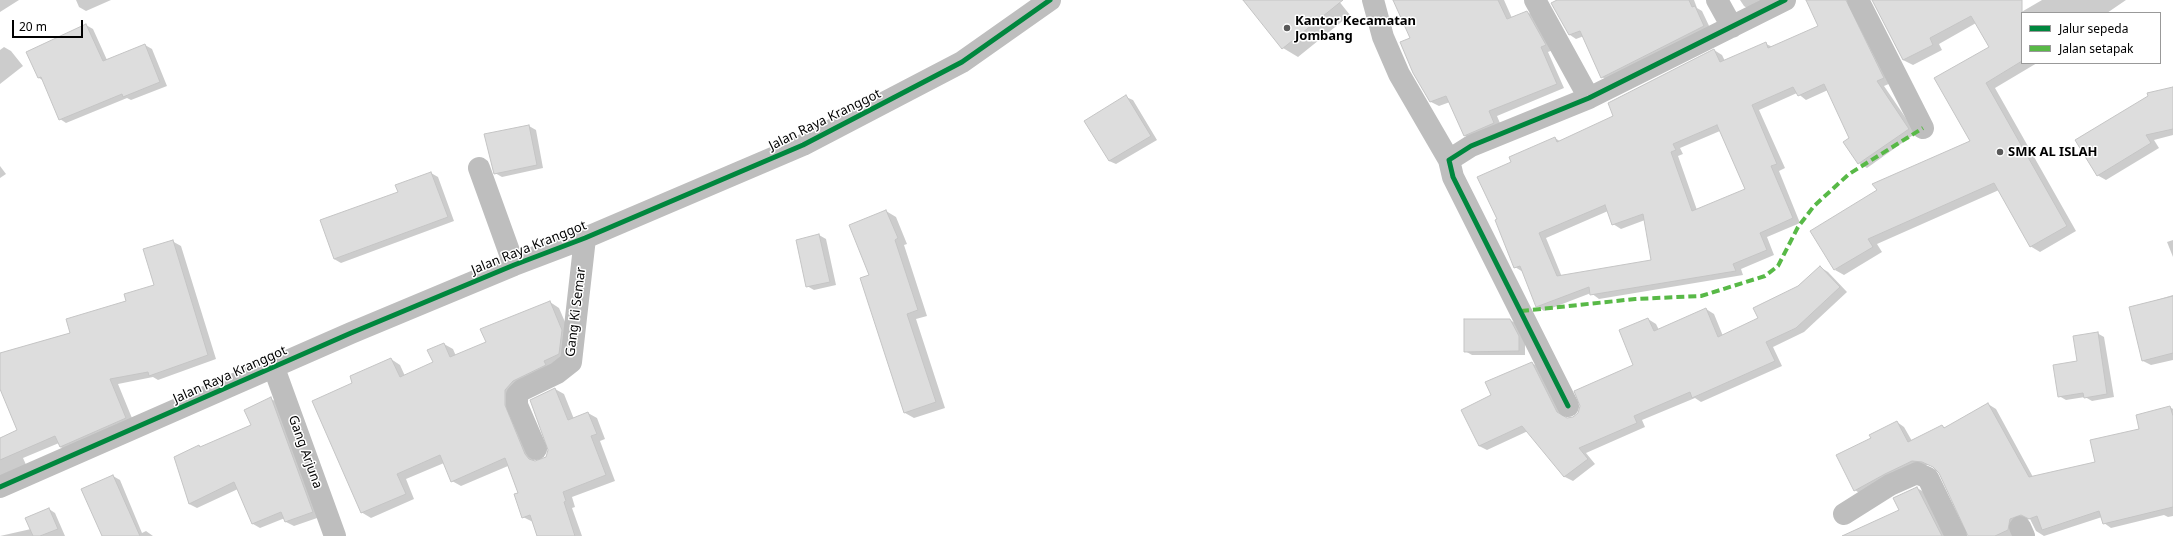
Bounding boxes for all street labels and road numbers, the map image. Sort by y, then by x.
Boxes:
street label: Jalan Raya Kranggot [766,86,884,154]
street label: Jalan Raya Kranggot [469,218,589,278]
street label: Gang Ki Semar [563,266,589,358]
street label: Jalan Raya Kranggot [171,343,289,407]
street label: Gang Arjuna [285,413,325,491]

